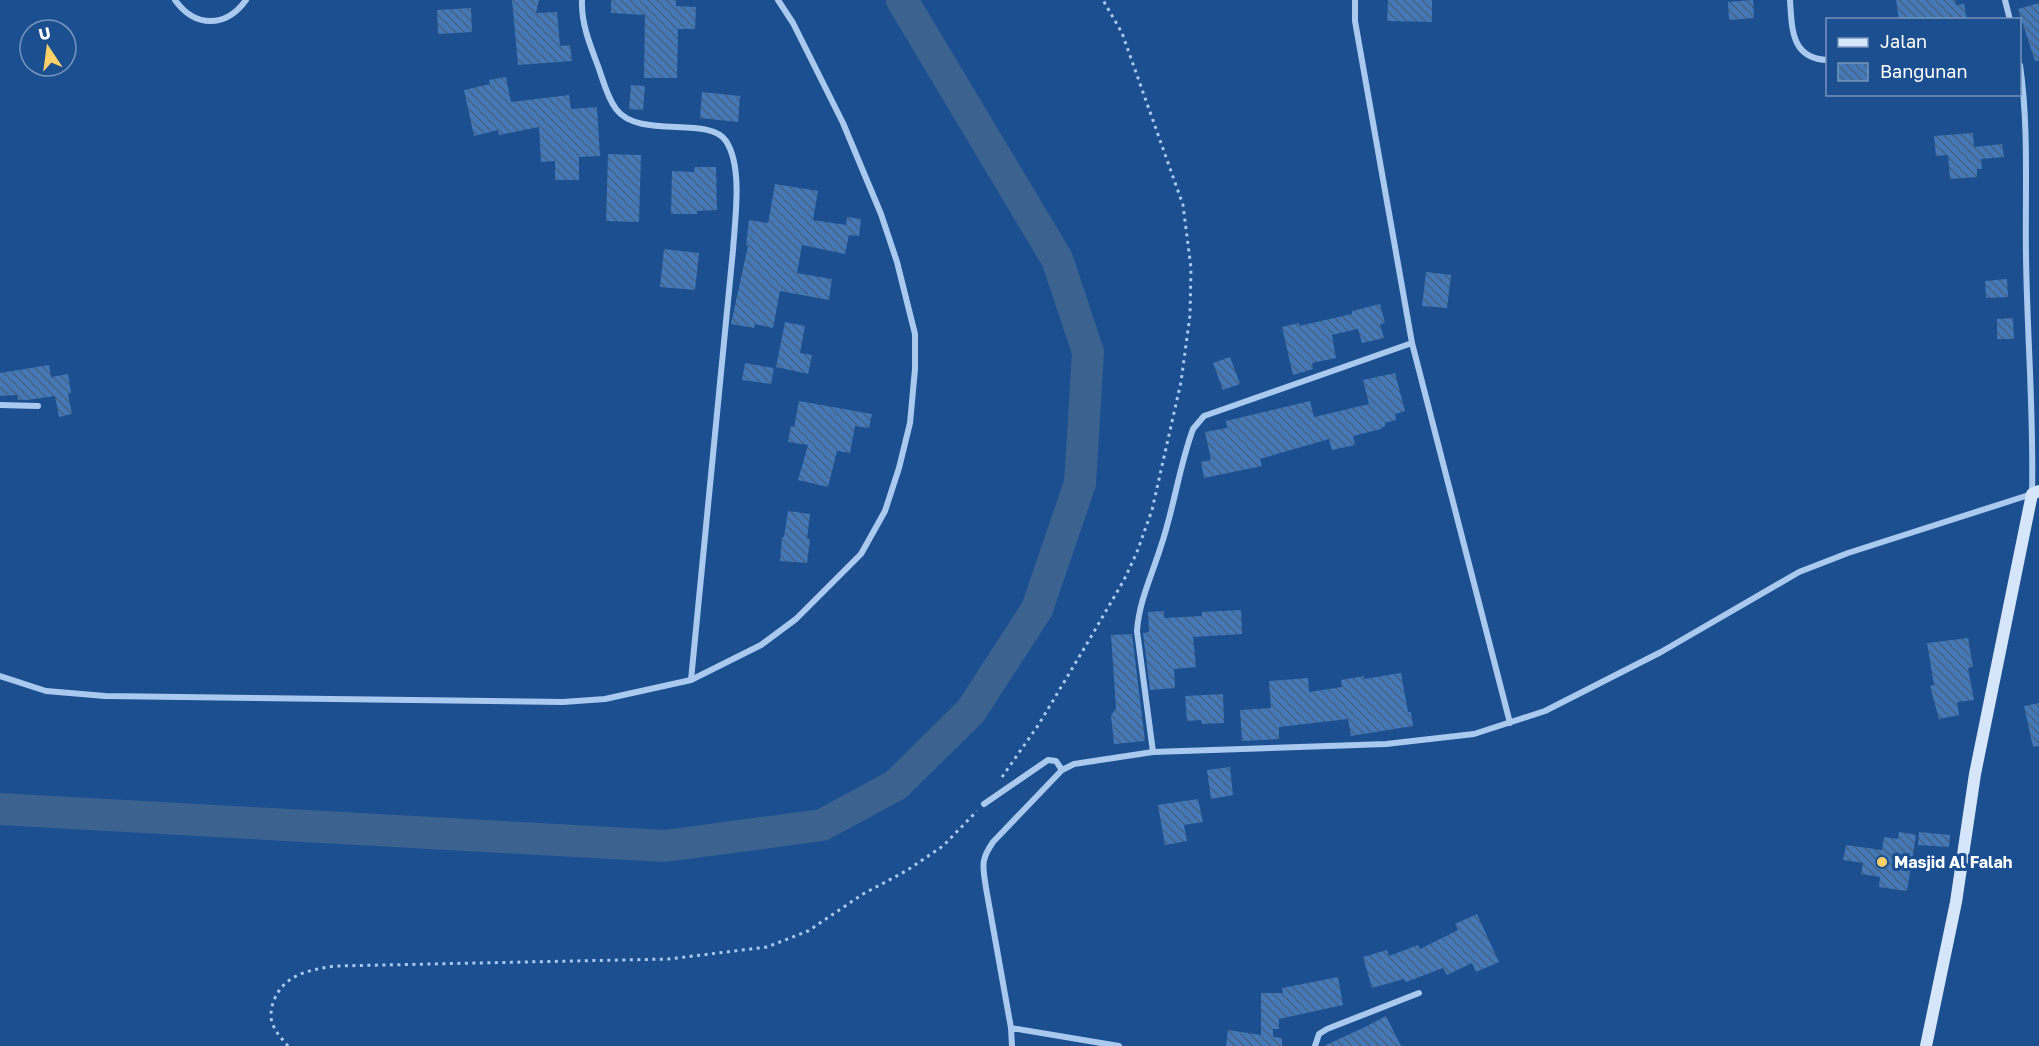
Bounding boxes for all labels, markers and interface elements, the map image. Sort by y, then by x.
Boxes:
north arrow [18,18,78,78]
legend [1826,18,2021,96]
text: U [37,22,53,44]
text: Jalan [1880,30,1927,52]
text: Bangunan [1880,60,1968,82]
place label: Masjid Al Falah [1894,852,2012,872]
marker: Masjid Al Falah [1875,855,1889,869]

